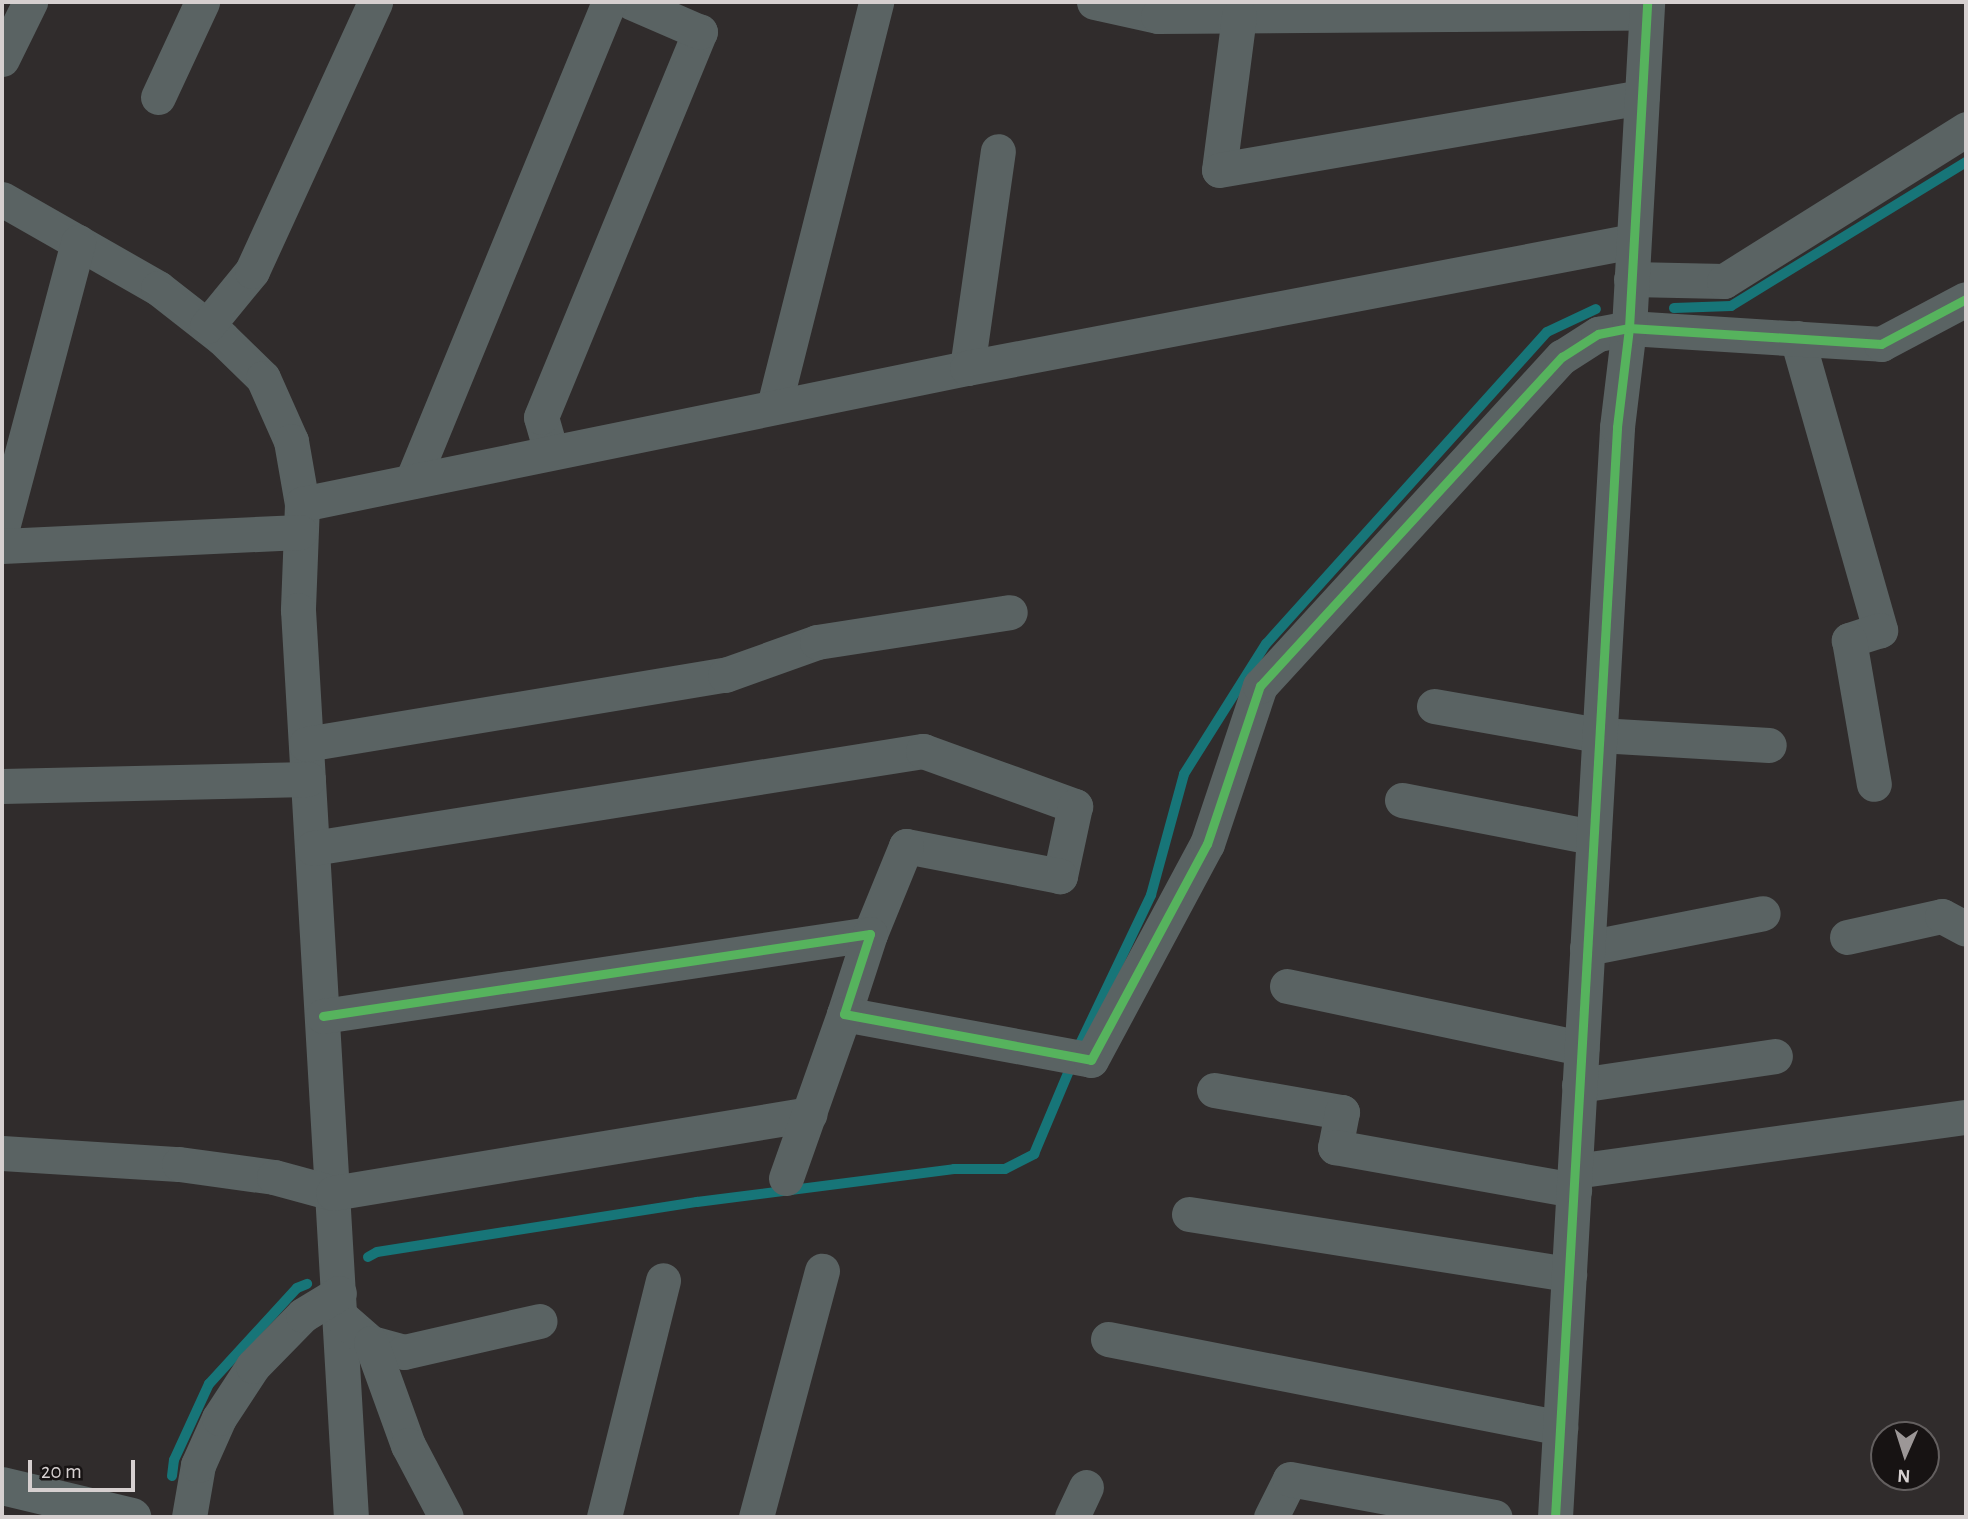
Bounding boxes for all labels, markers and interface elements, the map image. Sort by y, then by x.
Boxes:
north arrow [1870,1421,1940,1491]
scale bar [32,1446,138,1490]
text: 20 m [41,1461,82,1482]
text: N [1897,1466,1911,1485]

